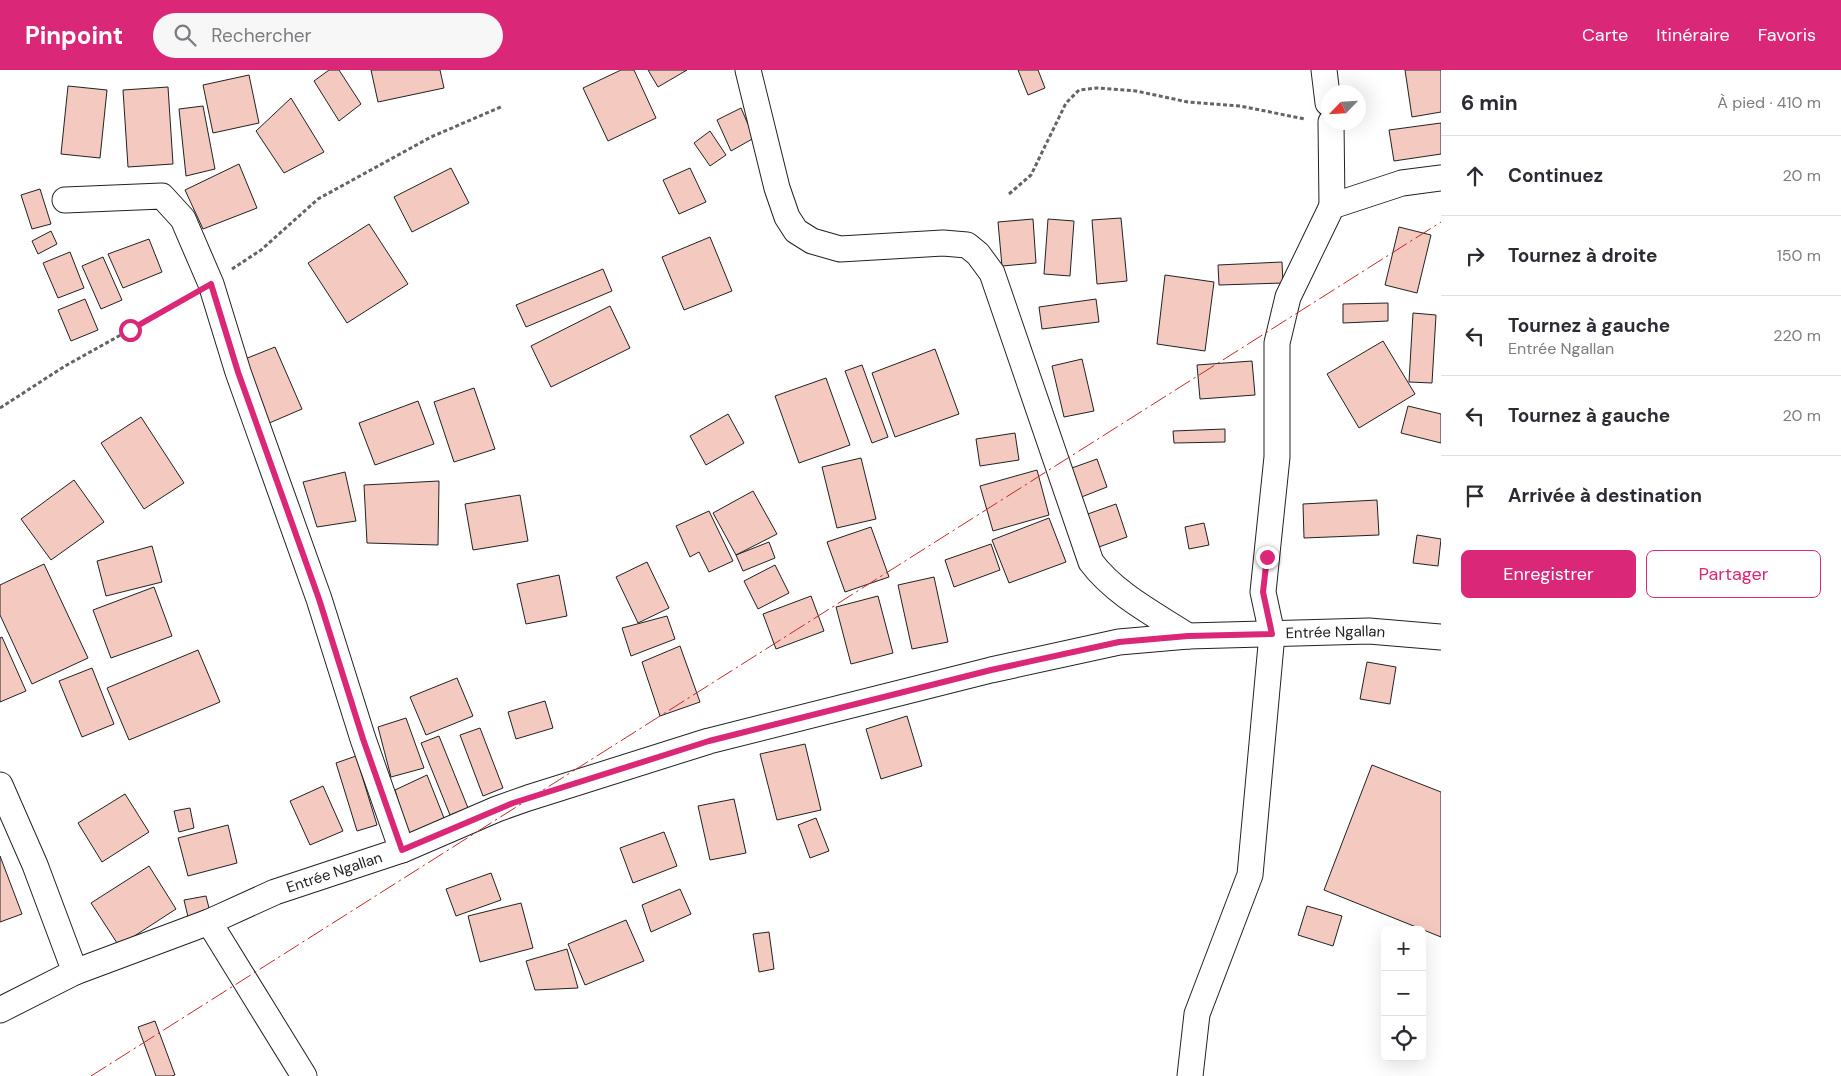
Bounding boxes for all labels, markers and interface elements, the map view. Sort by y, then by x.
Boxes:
search box [153,13,503,58]
text: Pinpoint [25,20,123,51]
icon: search [171,21,199,49]
text: Rechercher [211,23,312,48]
text: Carte [1582,23,1628,47]
text: Itinéraire [1656,23,1730,47]
text: Favoris [1758,23,1816,47]
north arrow [1321,85,1366,130]
text: 6 min [1461,89,1518,117]
text: À pied · 410 m [1717,92,1821,113]
icon: ahead [1461,162,1489,190]
text: Continuez [1508,163,1603,188]
text: 20 m [1782,165,1821,186]
icon: right [1461,242,1489,270]
text: Tournez à droite [1508,243,1658,268]
text: 150 m [1777,245,1821,266]
text: Tournez à gauche [1508,313,1670,338]
route start [119,319,142,342]
icon: left [1461,322,1489,350]
text: 220 m [1773,325,1821,346]
text: Entrée Ngallan [1508,338,1614,359]
icon: left [1461,402,1489,430]
text: Tournez à gauche [1508,403,1670,428]
text: 20 m [1782,405,1821,426]
icon: arrive [1461,482,1489,510]
text: Arrivée à destination [1508,483,1702,508]
route end [1256,546,1279,569]
button: Enregistrer [1461,550,1636,598]
button: Partager [1646,550,1821,598]
street label: Entrée Ngallan [1285,621,1386,643]
street label: Entrée Ngallan [284,847,385,898]
map controls [1381,926,1426,1061]
button: + [1381,926,1426,971]
button: − [1381,971,1426,1016]
button: locate [1381,1016,1426,1061]

